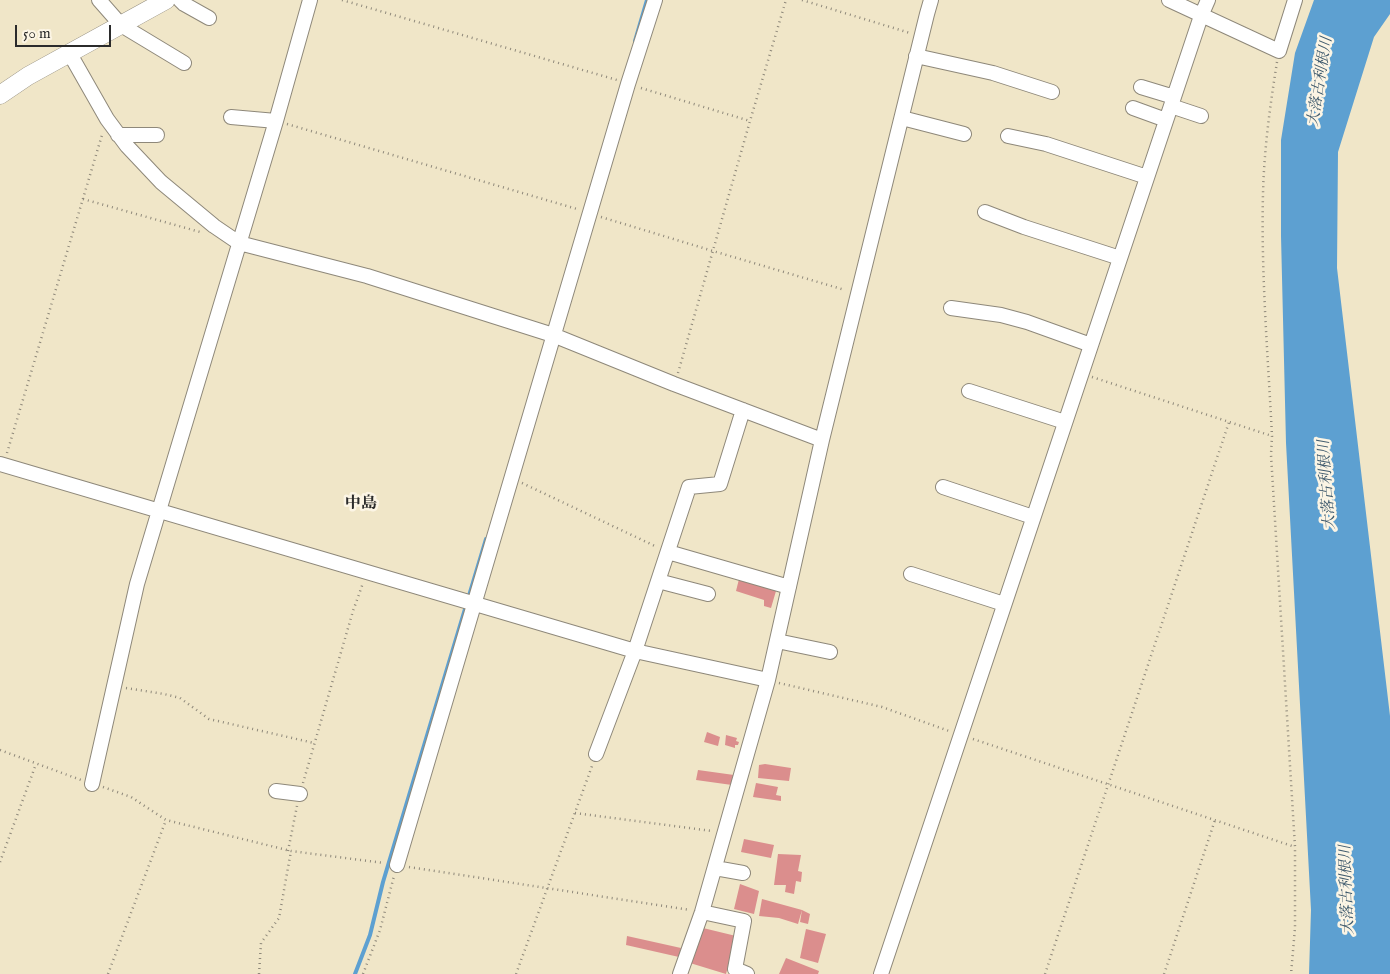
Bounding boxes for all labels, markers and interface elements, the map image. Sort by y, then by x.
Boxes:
scale bar [18,15,114,47]
text: 50 m [23,24,51,43]
water label: 大落古利根川 [1305,36,1337,128]
water label: 大落古利根川 [1316,439,1340,531]
district label: 中島 [345,495,377,515]
water label: 大落古利根川 [1337,845,1359,935]

